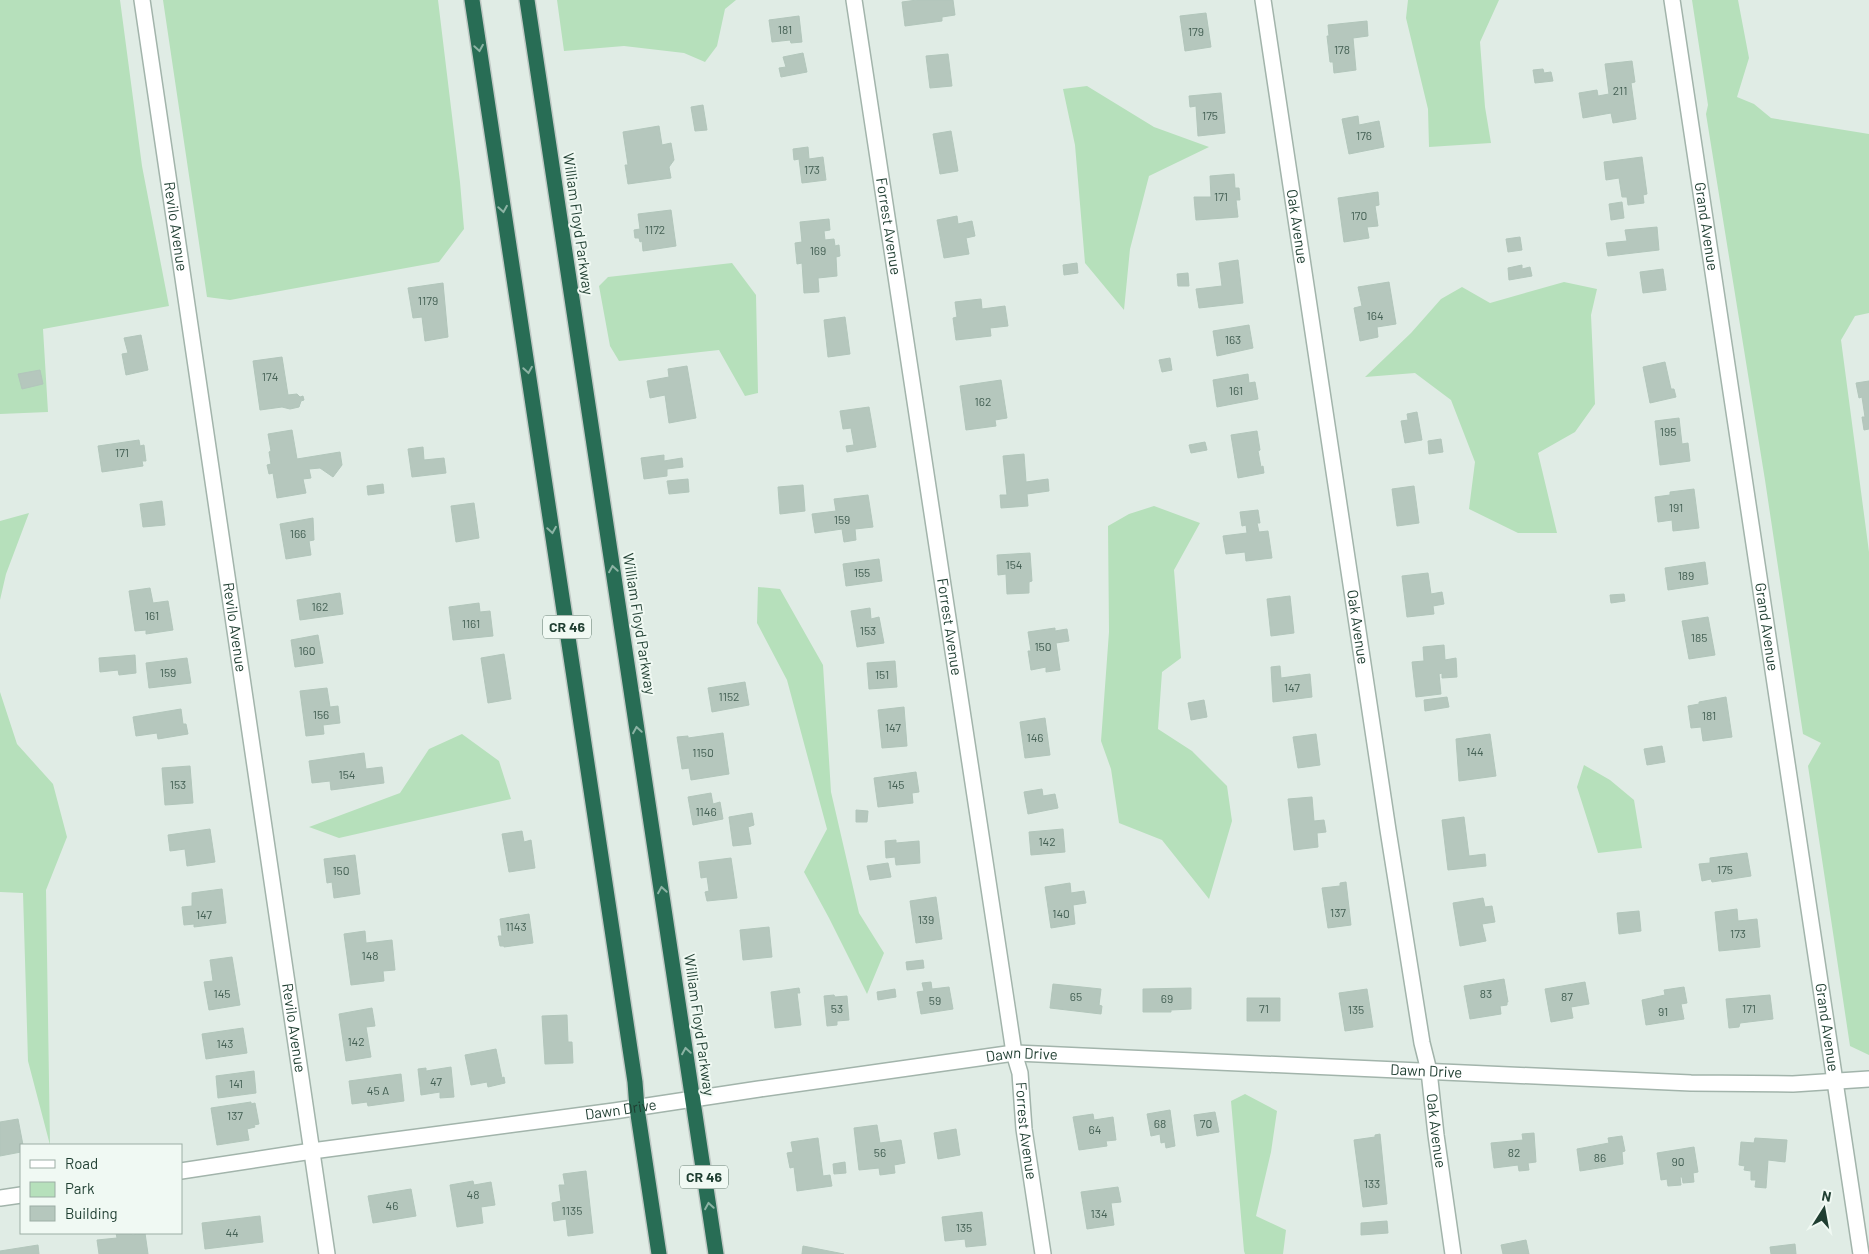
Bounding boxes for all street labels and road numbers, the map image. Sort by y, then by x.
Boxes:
street label: William Floyd Parkway [560,152,598,296]
street label: Forrest Avenue [873,176,906,276]
street label: Revilo Avenue [161,180,192,272]
street label: Grand Avenue [1692,181,1723,272]
street label: Oak Avenue [1284,188,1313,265]
street label: William Floyd Parkway [620,552,660,696]
street label: Forrest Avenue [934,577,967,677]
street label: Revilo Avenue [220,581,251,673]
street label: Grand Avenue [1752,581,1783,672]
street label: Oak Avenue [1344,588,1373,665]
road number: CR 46 [543,616,591,638]
street label: William Floyd Parkway [681,953,719,1097]
street label: Revilo Avenue [279,982,310,1074]
street label: Grand Avenue [1812,982,1843,1073]
street label: Dawn Drive [984,1043,1058,1065]
street label: Dawn Drive [1390,1060,1463,1081]
street label: Forrest Avenue [1013,1081,1042,1181]
street label: Oak Avenue [1423,1092,1451,1169]
street label: Dawn Drive [584,1095,658,1123]
road number: CR 46 [680,1166,728,1188]

